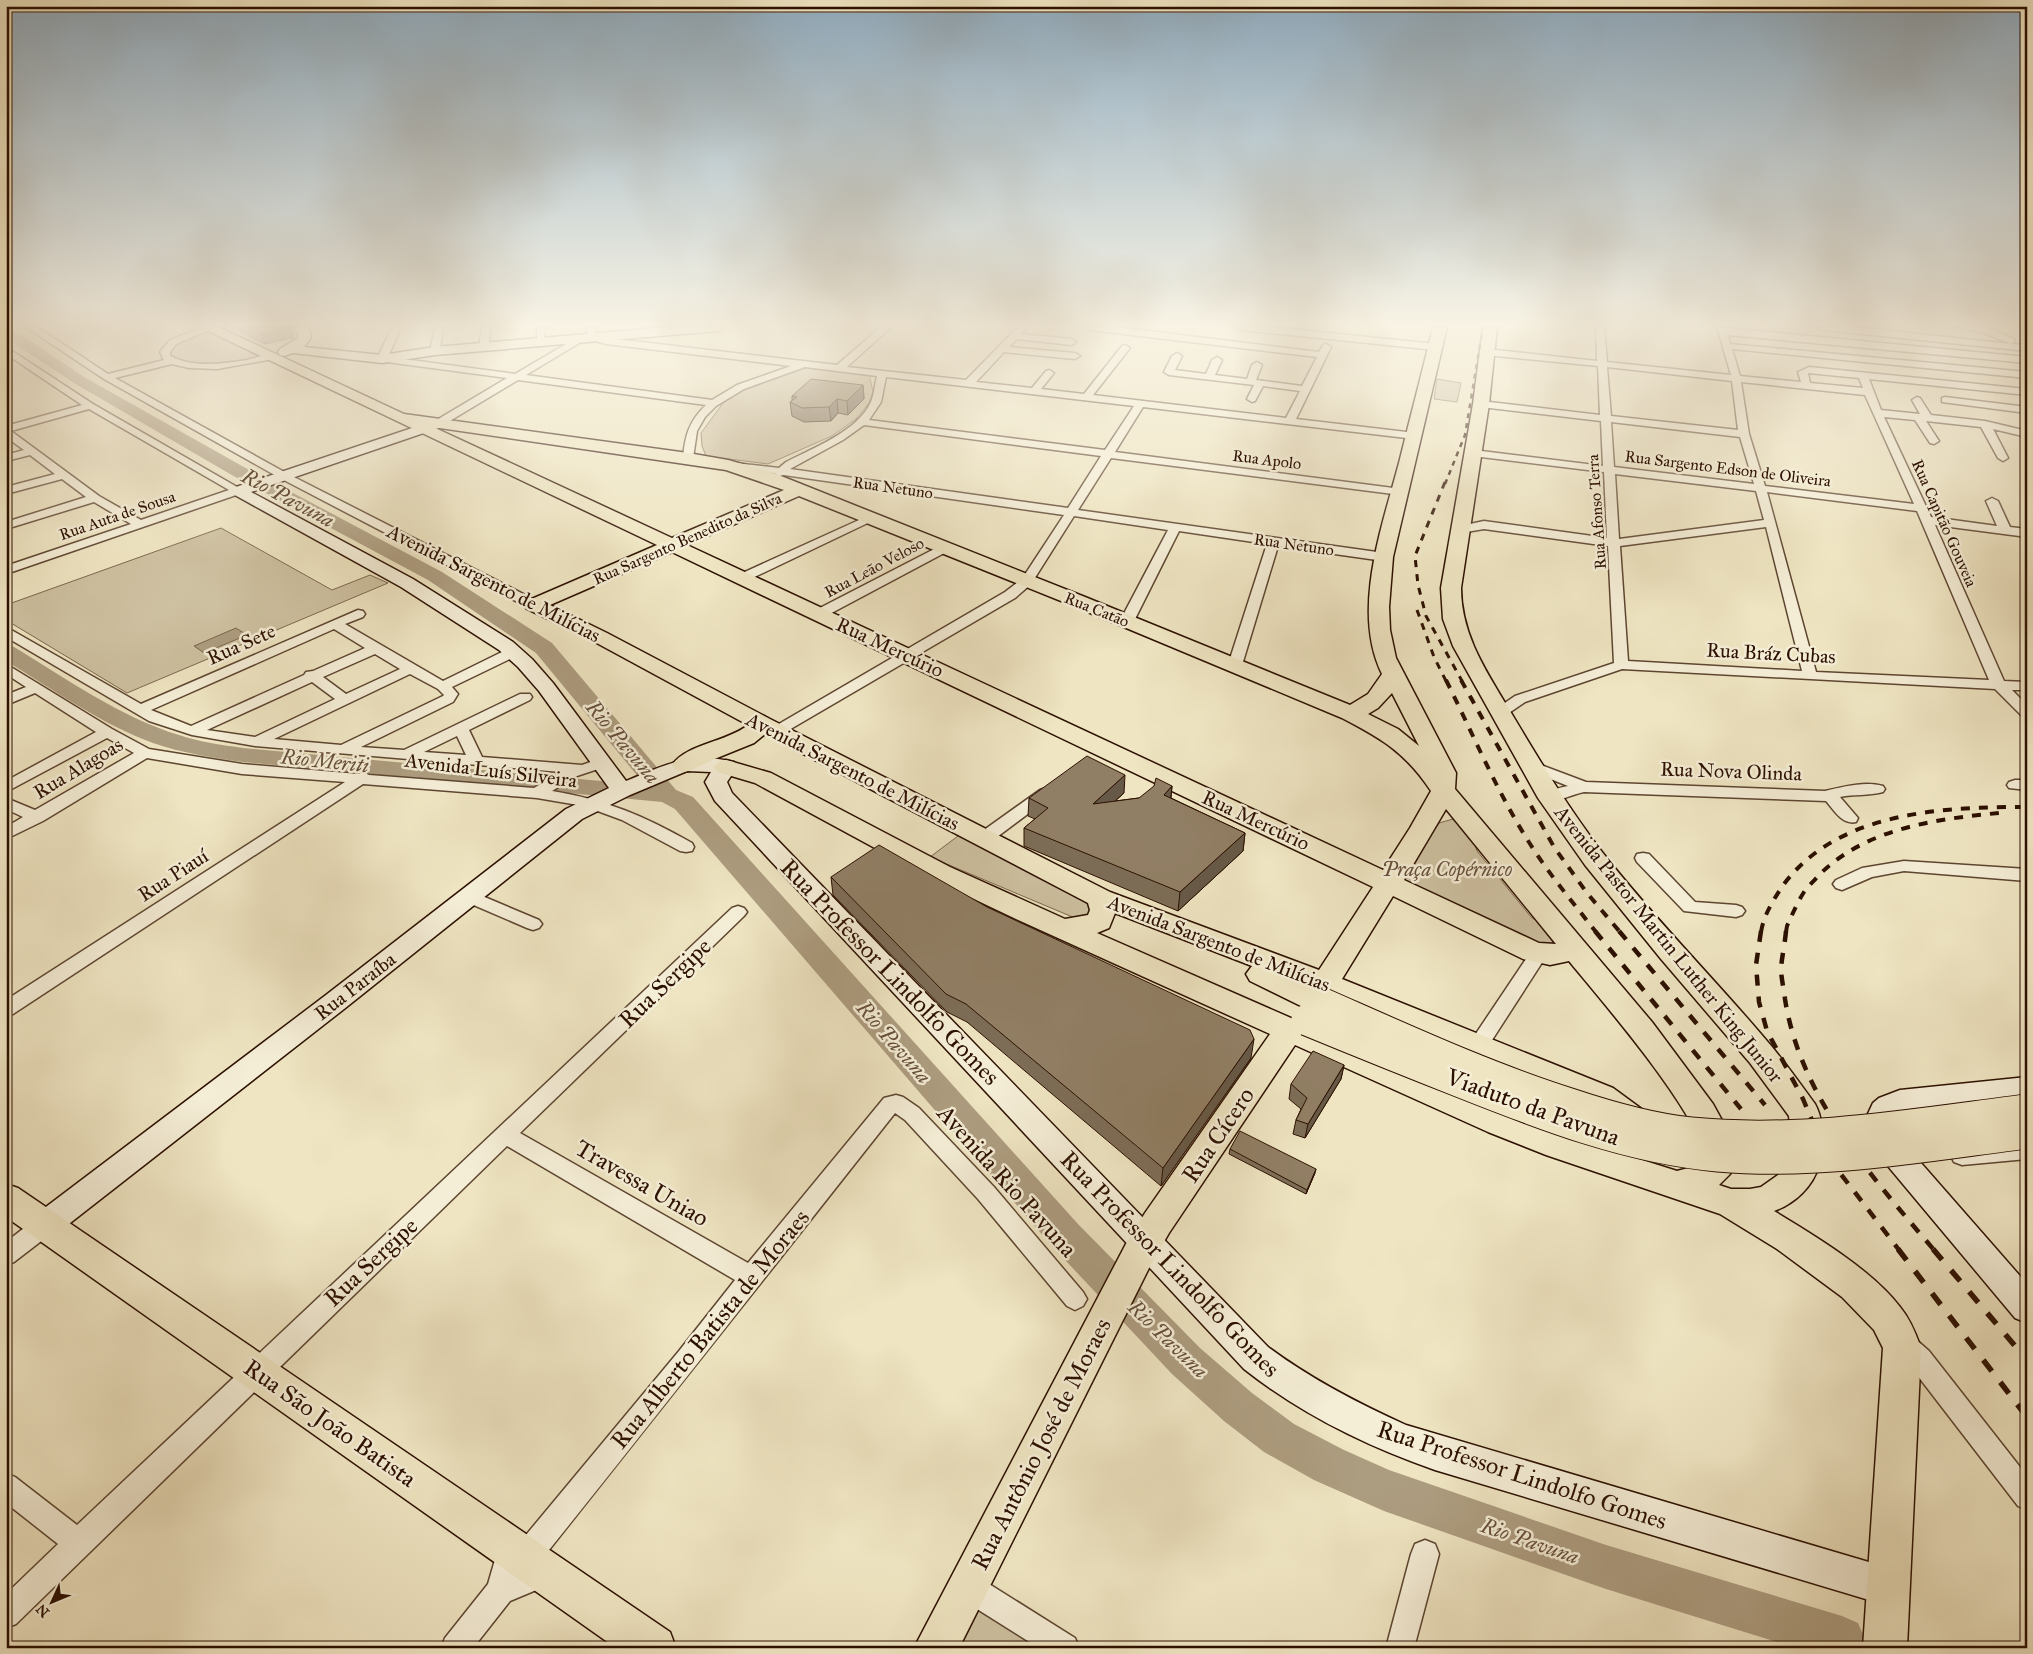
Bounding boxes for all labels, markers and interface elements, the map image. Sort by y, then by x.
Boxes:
street label: Rua Apolo [1231,446,1302,473]
street label: Rua Sargento Edson de Oliveira [1624,446,1832,492]
street label: Rua Afonso Terra [1583,454,1610,570]
street label: Rua Capitão Gouveia [1908,457,1981,590]
water label: Rio Pavuna [236,462,339,533]
street label: Rua Netuno [852,472,934,503]
street label: Rua Auta de Sousa [57,487,178,544]
street label: Rua Sargento Benedito da Silva [590,488,785,590]
street label: Avenida Sargento de Milícias [382,518,605,648]
street label: Rua Netuno [1253,529,1335,560]
street label: Rua Leão Veloso [821,533,927,602]
street label: Rua Catão [1062,588,1132,631]
street label: Rua Mercúrio [833,612,947,682]
street label: Rua Sete [203,618,279,670]
street label: Rua Bráz Cubas [1706,638,1836,668]
water label: Rio Pavuna [580,694,666,789]
street label: Avenida Sargento de Milícias [741,706,964,836]
street label: Rua Alagoas [29,732,128,805]
water label: Rio Meriti [279,743,370,779]
street label: Avenida Luís Silveira [403,747,579,793]
street label: Rua Nova Olinda [1660,757,1803,785]
street label: Rua Mercúrio [1199,785,1313,855]
street label: Avenida Pastor Martin Luther King Junior [1548,800,1789,1088]
street label: Rua Piauí [133,843,214,907]
street label: Rua Professor Lindolfo Gomes [774,853,1006,1091]
park label: Praça Copérnico [1382,857,1513,882]
street label: Avenida Sargento de Milícias [1103,889,1334,997]
street label: Rua Sergipe [612,931,718,1035]
street label: Rua Paraíba [310,947,401,1025]
water label: Rio Pavuna [850,995,937,1089]
street label: Viaduto da Pavuna [1441,1061,1625,1153]
street label: Rua Cícero [1175,1081,1261,1189]
street label: Avenida Rio Pavuna [930,1098,1084,1264]
street label: Travessa Uniao [570,1133,714,1233]
street label: Rua Professor Lindolfo Gomes [1054,1145,1286,1383]
street label: Rua Alberto Batista de Moraes [604,1203,816,1455]
street label: Rua Sergipe [318,1211,424,1313]
water label: Rio Pavuna [1122,1294,1213,1384]
street label: Rua Antônio José de Moraes [964,1313,1118,1575]
street label: Rua São João Batista [238,1352,423,1494]
street label: Rua Professor Lindolfo Gomes [1373,1414,1671,1536]
water label: Rio Pavuna [1477,1512,1582,1570]
north arrow [28,1576,78,1626]
text: N [33,1600,53,1621]

